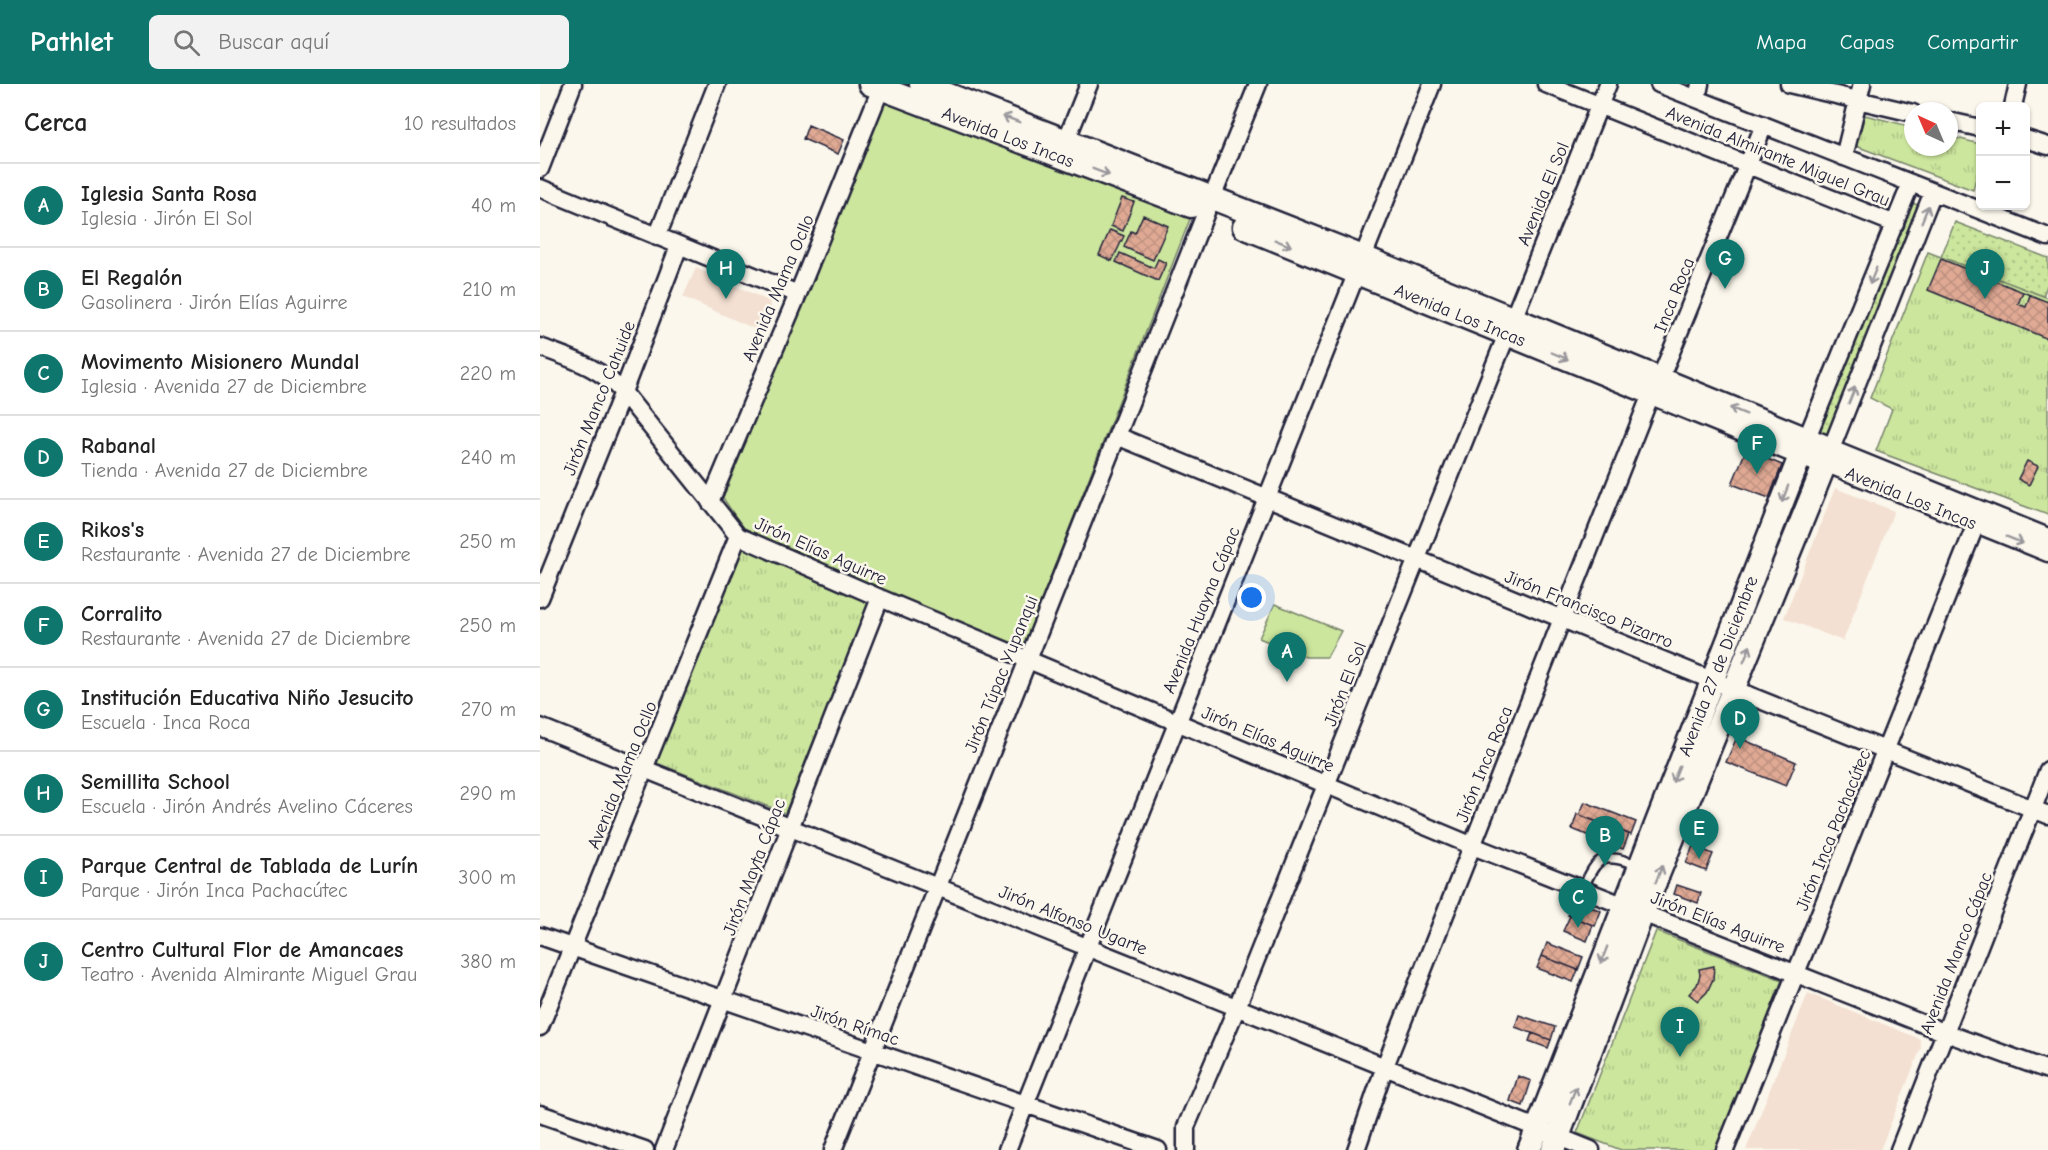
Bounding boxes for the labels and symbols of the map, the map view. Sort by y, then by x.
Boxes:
street label: Avenida Almirante Miguel Grau [1663,102,1893,211]
north arrow [1904,102,1958,156]
street label: Avenida Los Incas [939,103,1077,172]
one-way arrow [1002,113,1021,124]
street label: Avenida El Sol [1513,139,1574,249]
one-way arrow [1091,167,1110,178]
one-way arrow [1920,205,1931,224]
street label: Avenida Mama Ocllo [738,211,819,365]
one-way arrow [1273,238,1292,249]
pin: G [1706,240,1744,289]
pin: H [706,250,746,299]
pin: J [1966,250,2004,299]
street label: Inca Roca [1650,255,1699,336]
one-way arrow [1867,266,1878,285]
street label: Avenida Los Incas [1391,280,1528,351]
street label: Jirón Manco Cahuide [559,318,640,479]
one-way arrow [1551,351,1569,362]
one-way arrow [1847,386,1858,405]
one-way arrow [1729,405,1747,416]
pin: F [1738,424,1776,474]
street label: Avenida Los Incas [1842,463,1979,534]
one-way arrow [1779,484,1790,503]
street label: Jirón Elías Aguirre [752,513,890,590]
street label: Avenida Huayna Cápac [1158,523,1245,697]
one-way arrow [2005,535,2024,546]
street label: Jirón Francisco Pizarro [1502,566,1676,653]
street label: Avenida 27 de Diciembre [1674,573,1762,759]
your location [1237,583,1266,612]
street label: Jirón Túpac Yupanqui [960,592,1043,756]
pin: A [1268,632,1306,682]
street label: Jirón El Sol [1320,639,1371,729]
one-way arrow [1742,645,1753,664]
street label: Avenida Mama Ocllo [583,698,662,852]
pin: D [1720,700,1760,749]
street label: Jirón Elías Aguirre [1198,702,1337,777]
street label: Jirón Inca Roca [1452,703,1517,825]
street label: Jirón Inca Pachacútec [1792,746,1876,914]
one-way arrow [1670,764,1681,782]
street label: Jirón Mayta Cápac [719,796,790,938]
pin: E [1680,810,1718,859]
pin: B [1586,816,1624,866]
one-way arrow [1654,865,1665,884]
street label: Avenida Manco Cápac [1916,869,1997,1037]
pin: C [1558,878,1598,928]
street label: Jirón Alfonso Ugarte [996,881,1150,960]
street label: Jirón Elías Aguirre [1648,887,1788,958]
one-way arrow [1598,945,1609,964]
street label: Jirón Rímac [808,1001,902,1050]
pin: I [1660,1008,1700,1057]
one-way arrow [1569,1086,1580,1105]

